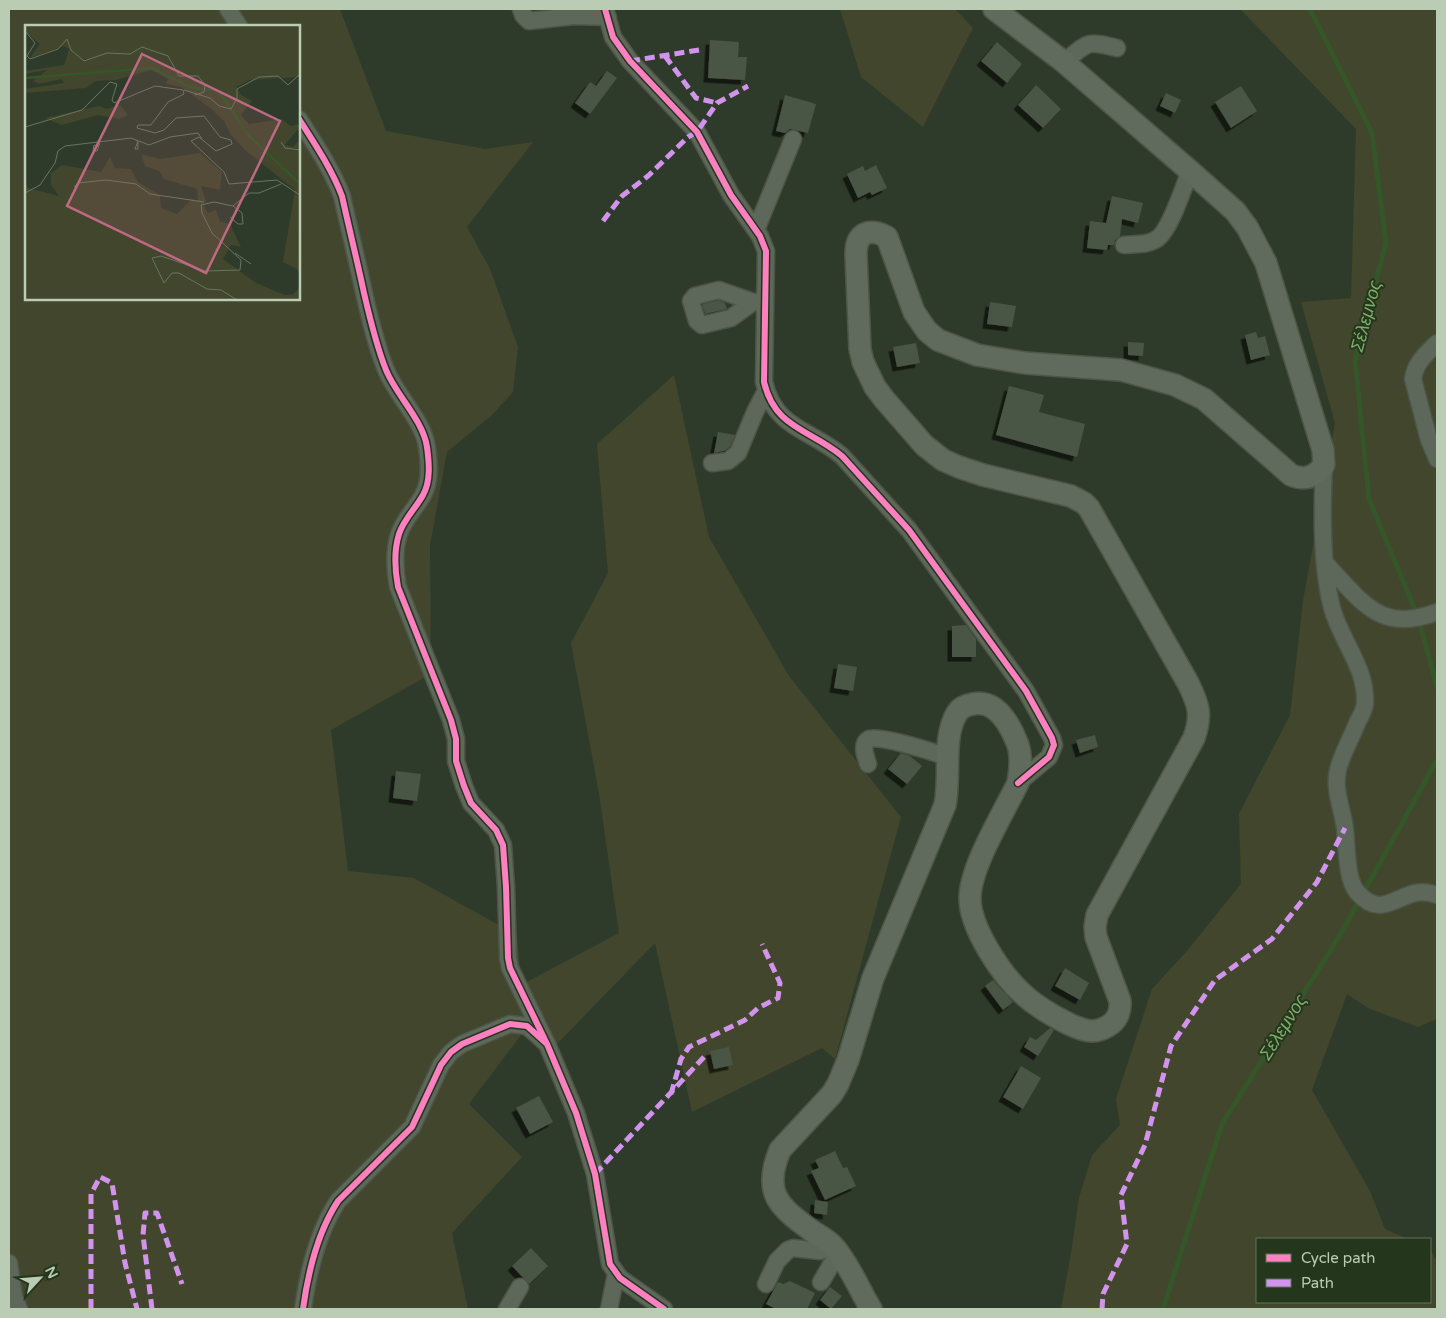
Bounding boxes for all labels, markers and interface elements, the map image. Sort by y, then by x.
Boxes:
inset map [25,25,300,300]
water label: Σέλεμνος [1346,278,1386,355]
water label: Σέλεμνος [1254,990,1312,1065]
legend [1256,1238,1431,1303]
text: Cycle path [1301,1249,1375,1267]
north arrow [15,1253,65,1303]
text: N [41,1264,61,1281]
text: Path [1301,1274,1334,1292]

